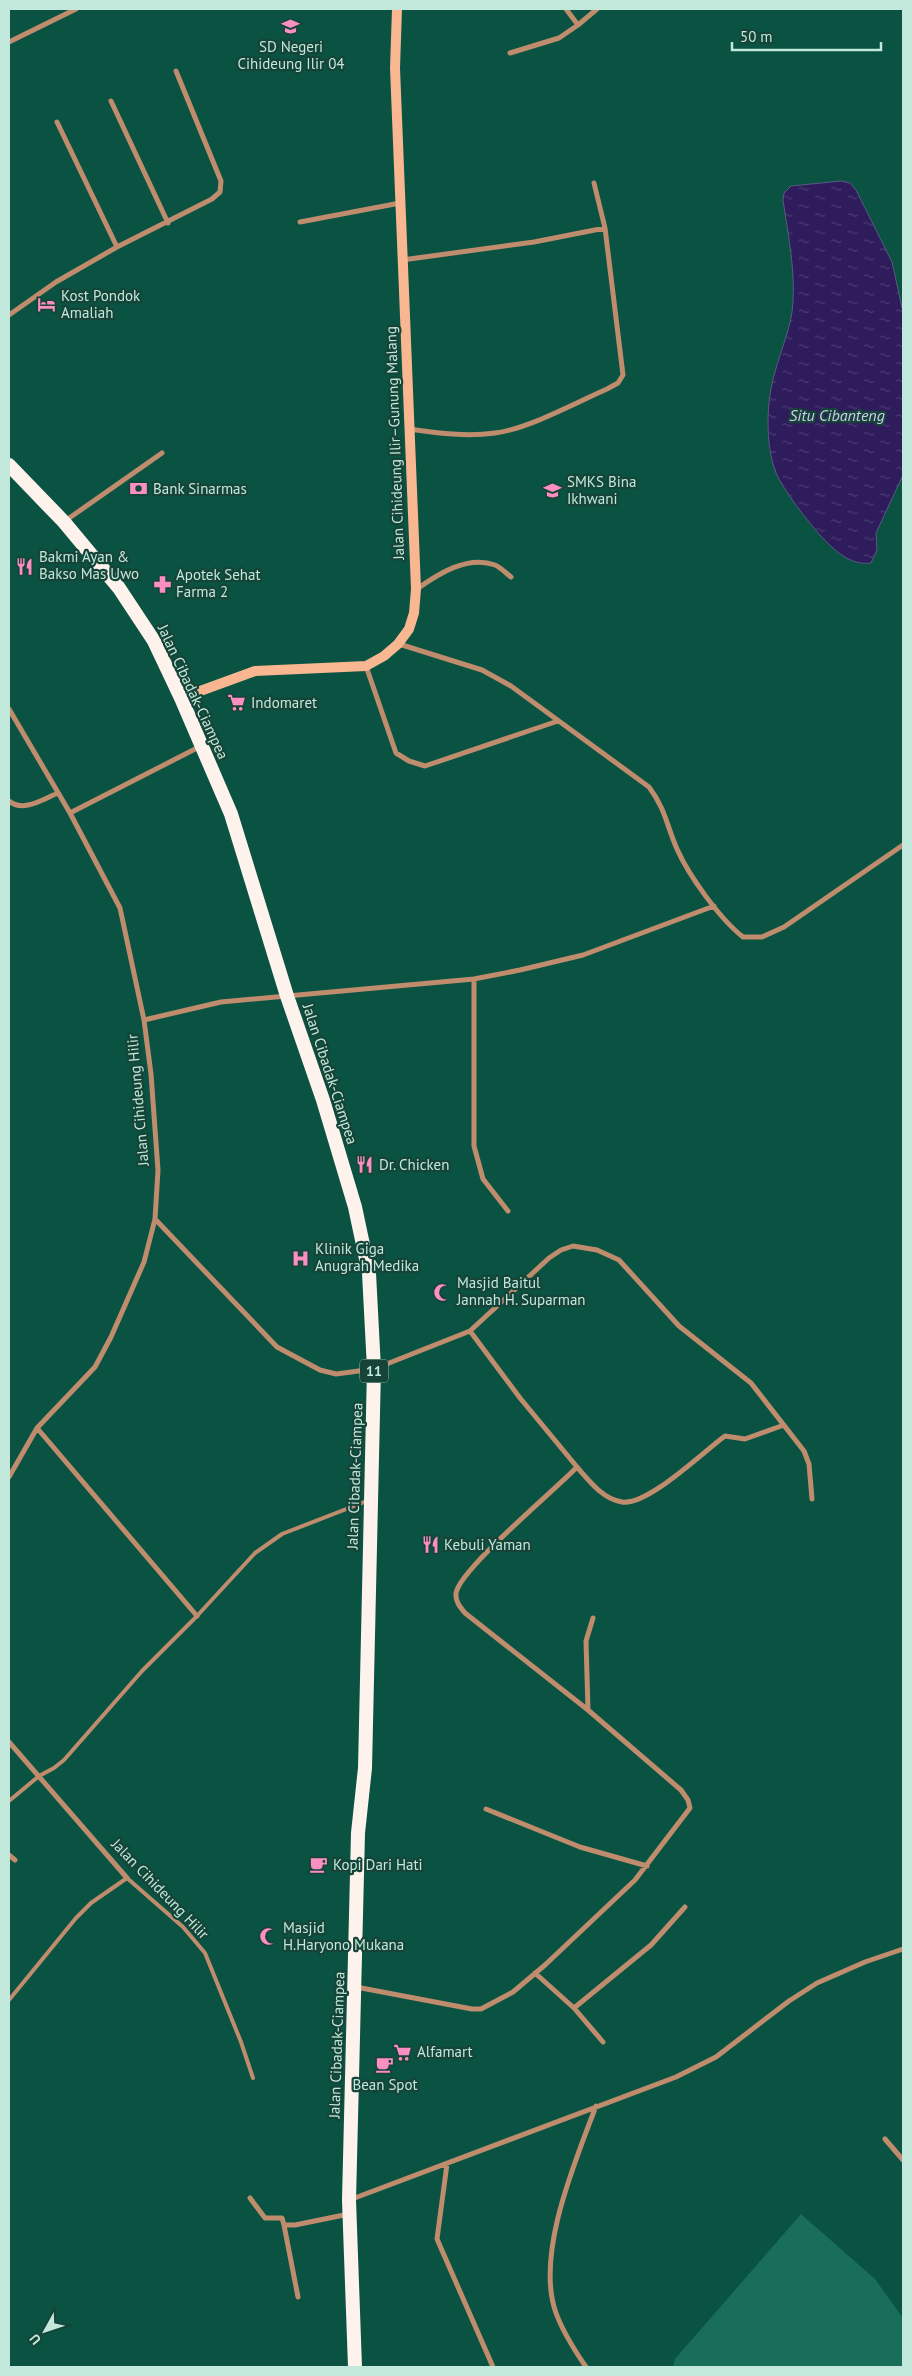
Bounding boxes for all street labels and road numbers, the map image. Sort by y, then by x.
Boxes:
street label: Jalan Cihideung Ilir–Gunung Malang [381,326,408,561]
street label: Jalan Cibadak-Ciampea [153,620,233,762]
street label: Jalan Cibadak-Ciampea [298,1000,362,1147]
street label: Jalan Cihideung Hilir [122,1033,153,1168]
road number: 11 [360,1360,388,1382]
street label: Jalan Cibadak-Ciampea [342,1402,367,1551]
street label: Jalan Cihideung Hilir [107,1834,213,1943]
street label: Jalan Cibadak-Ciampea [324,1971,349,2120]

